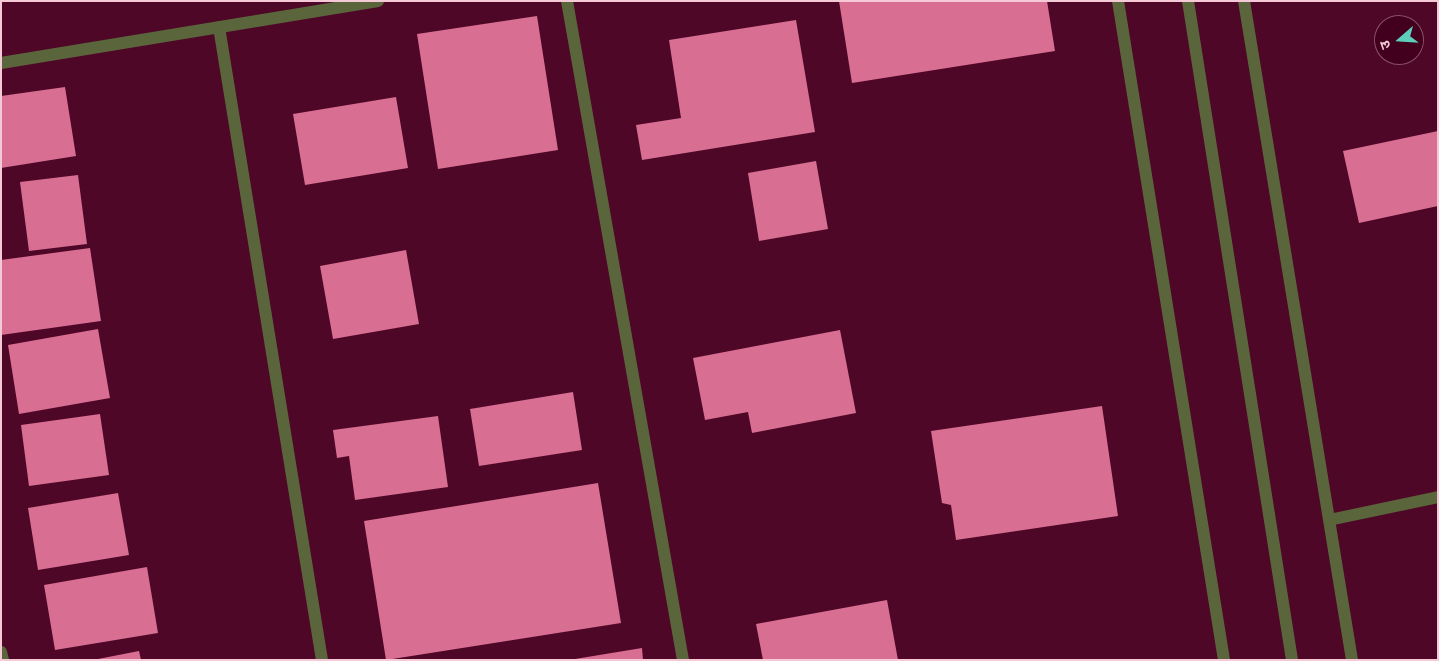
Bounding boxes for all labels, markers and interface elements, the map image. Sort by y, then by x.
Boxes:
north arrow [1374,15,1424,65]
text: उ [1378,38,1394,51]

